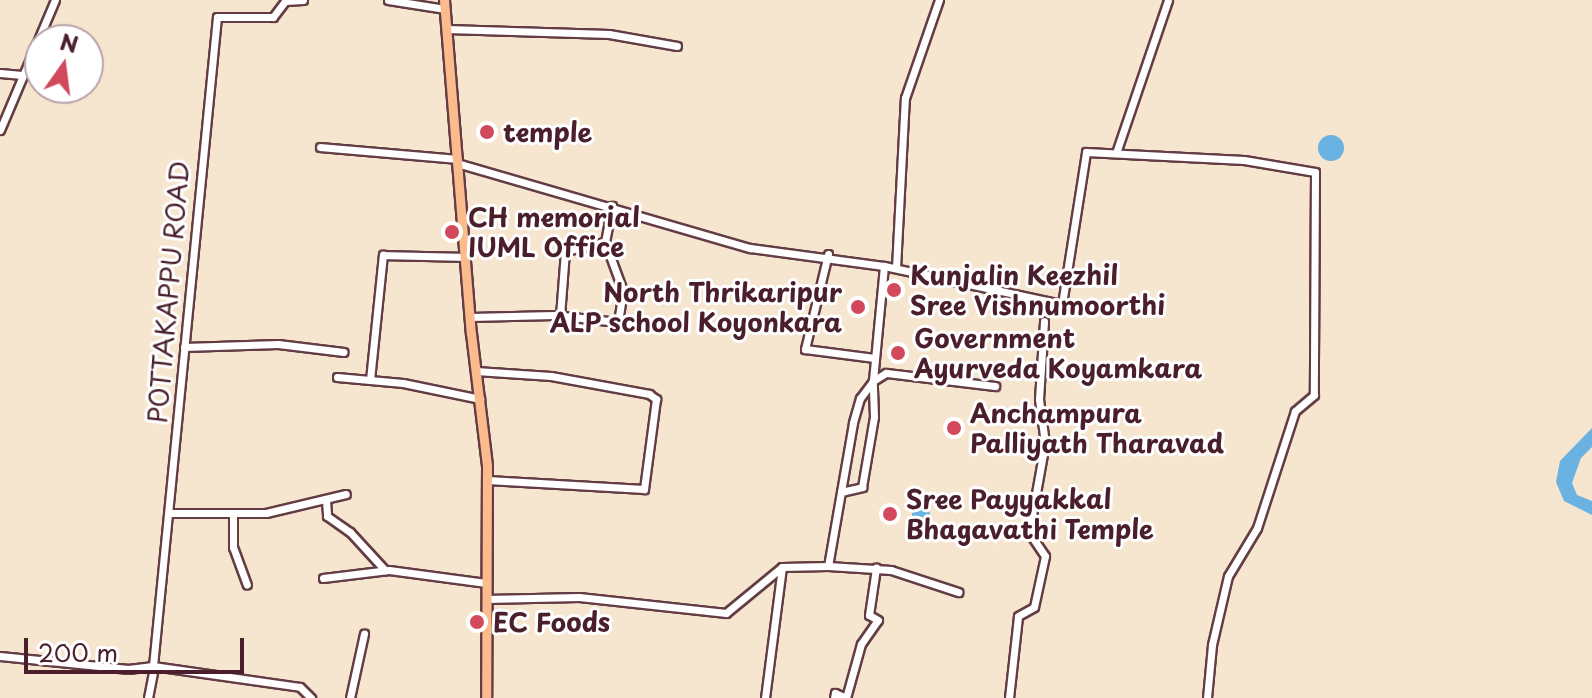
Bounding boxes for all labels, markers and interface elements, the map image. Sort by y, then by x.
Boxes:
north arrow [24,24,104,104]
text: N [57,24,82,60]
place label: temple [503,116,592,148]
marker: temple [478,123,496,141]
street label: POTTAKAPPU ROAD [141,159,195,425]
place label: CH memorial IUML Office [468,201,641,262]
marker: CH memorial IUML Office [443,223,461,241]
place label: Kunjalin Keezhil Sree Vishnumoorthi [910,259,1168,320]
place label: North Thrikaripur ALP school Koyonkara [545,276,842,338]
marker: Kunjalin Keezhil Sree Vishnumoorthi [885,281,903,299]
marker: North Thrikaripur ALP school Koyonkara [849,298,867,316]
place label: Government Ayurveda Koyamkara [914,322,1204,384]
marker: Government Ayurveda Koyamkara [889,344,907,362]
place label: Anchampura Palliyath Tharavad [970,397,1224,458]
marker: Anchampura Palliyath Tharavad [945,419,963,437]
place label: Sree Payyakkal Bhagavathi Temple [906,483,1155,544]
marker: Sree Payyakkal Bhagavathi Temple [881,505,899,523]
place label: EC Foods [493,606,611,638]
marker: EC Foods [468,613,486,631]
scale bar [28,622,248,672]
text: 200 m [38,634,118,670]

